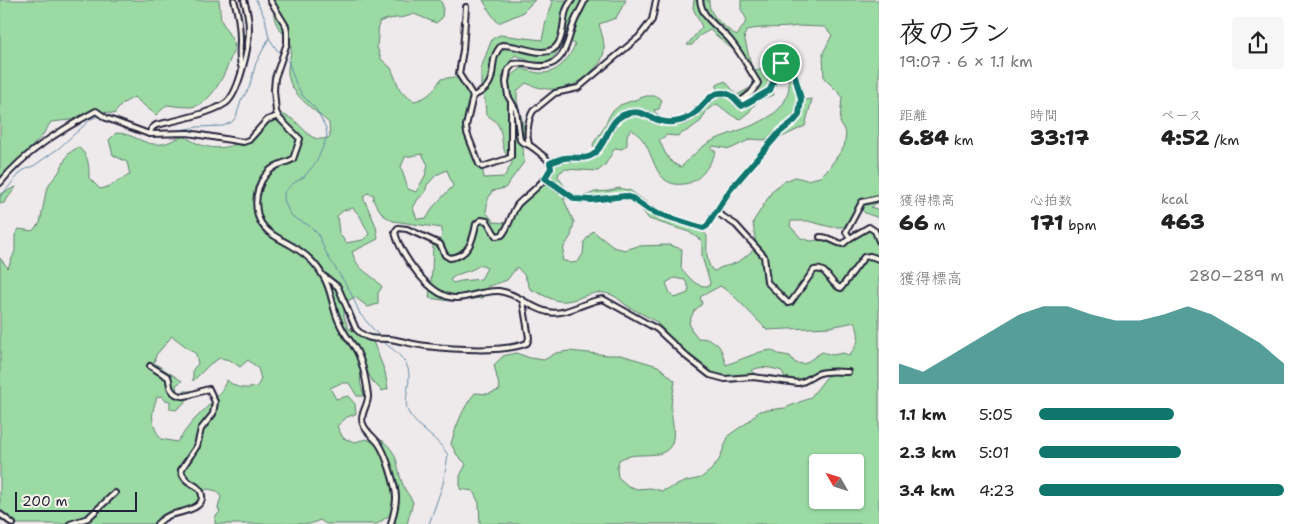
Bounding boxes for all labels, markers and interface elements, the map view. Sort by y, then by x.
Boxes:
text: 夜のラン [899,13,1011,51]
button: share [1232,17,1284,69]
pin [760,42,802,84]
icon: arrive [767,49,795,77]
text: 19:07 · 6 × 1.1 km [899,51,1033,72]
text: 距離 [899,106,927,124]
text: 時間 [1030,106,1058,124]
text: ペース [1161,106,1202,124]
text: 6.84 [899,124,949,152]
text: 33:17 [1030,124,1089,152]
text: 4:52 [1161,124,1210,152]
text: km [949,131,973,149]
text: /km [1210,131,1239,149]
text: kcal [1161,190,1188,208]
text: 獲得標高 [899,191,955,209]
text: 心拍数 [1030,191,1072,209]
text: 463 [1161,208,1205,236]
text: 66 [899,209,929,237]
text: 171 [1030,209,1064,237]
text: m [929,216,946,234]
text: bpm [1064,216,1096,234]
text: 280–289 m [1188,265,1284,286]
text: 獲得標高 [899,268,963,289]
text: 1.1 km [899,404,946,425]
text: 5:05 [979,404,1013,425]
text: 2.3 km [899,442,956,463]
text: 5:01 [979,442,1009,463]
north arrow [809,454,864,509]
map controls [809,454,864,509]
text: 3.4 km [899,480,955,501]
text: 4:23 [979,480,1015,501]
scale bar [15,489,138,512]
text: 200 m [22,492,68,510]

